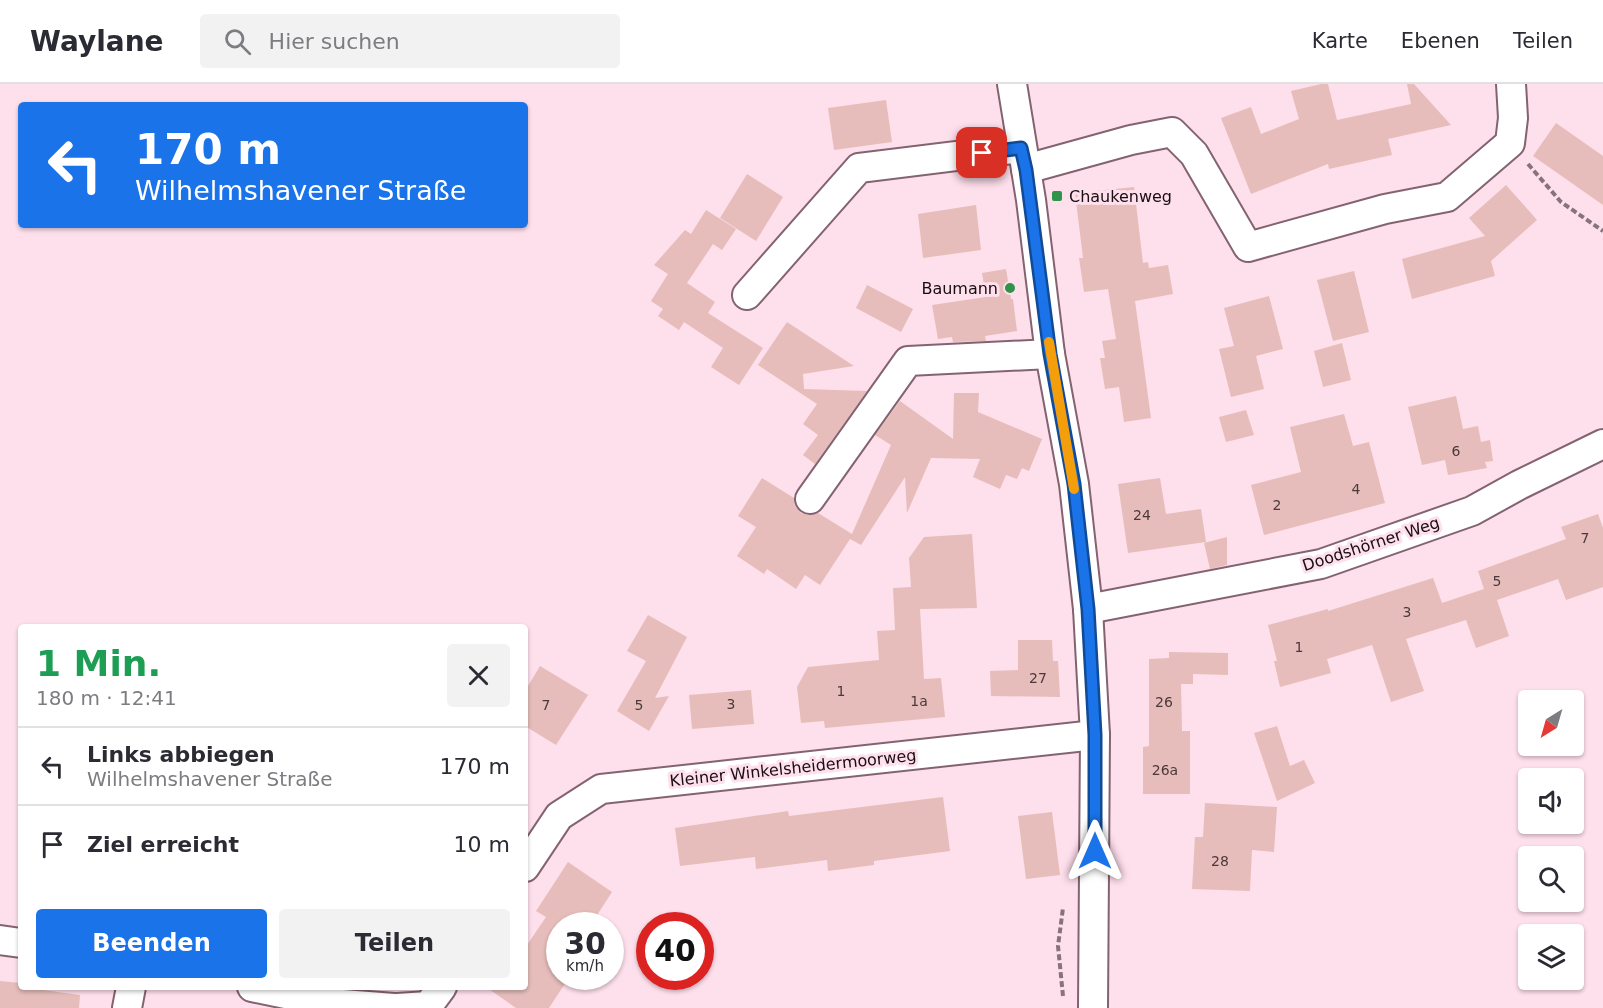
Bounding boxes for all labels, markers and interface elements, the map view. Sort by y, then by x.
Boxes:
search box [200,14,620,68]
text: Waylane [30,25,164,58]
icon: search [221,25,254,58]
text: Hier suchen [269,29,400,54]
text: Karte [1312,29,1368,53]
text: Ebenen [1401,29,1480,53]
text: Teilen [1513,29,1573,53]
text: 170 m [135,125,281,174]
icon: left [36,126,114,204]
pin [956,127,1007,178]
icon: arrive [965,136,998,169]
text: Wilhelmshavener Straße [135,175,466,206]
place label: Chaukenweg [1069,187,1172,206]
marker: Chaukenweg [1050,189,1064,203]
place label: Baumann [921,279,998,298]
marker: Baumann [1003,281,1017,295]
house number: 6 [1452,443,1461,459]
house number: 4 [1352,481,1361,497]
house number: 2 [1273,497,1281,513]
house number: 24 [1133,507,1151,523]
street label: Doodshörner Weg [1300,513,1442,575]
house number: 7 [1581,530,1589,546]
house number: 5 [1493,573,1501,589]
house number: 3 [1403,604,1411,620]
house number: 1 [1295,639,1303,655]
text: 1 Min. [36,643,161,684]
button: close [447,644,510,707]
house number: 27 [1029,670,1047,686]
house number: 1 [837,683,845,699]
text: 180 m · 12:41 [36,686,177,710]
north arrow [1518,690,1584,756]
map controls [1518,690,1584,990]
house number: 1a [910,693,928,709]
house number: 26 [1155,694,1173,710]
house number: 3 [727,696,735,712]
house number: 7 [542,697,550,713]
house number: 5 [635,697,643,713]
text: Links abbiegen [87,742,275,767]
street label: Kleiner Winkelsheidermoorweg [669,746,917,790]
icon: left [36,750,69,783]
text: 170 m [440,754,510,779]
house number: 26a [1152,762,1178,778]
text: Wilhelmshavener Straße [87,767,332,791]
button: sound [1518,768,1584,834]
position arrow [1063,819,1127,883]
icon: arrive [36,828,69,861]
text: Ziel erreicht [87,832,239,857]
text: 10 m [454,832,510,857]
button: search [1518,846,1584,912]
house number: 28 [1211,853,1229,869]
button: Beenden [36,909,267,978]
button: Teilen [279,909,510,978]
speed limit sign: 40 [636,912,714,990]
button: layers [1518,924,1584,990]
text: 30 [564,926,606,961]
text: km/h [566,957,604,975]

